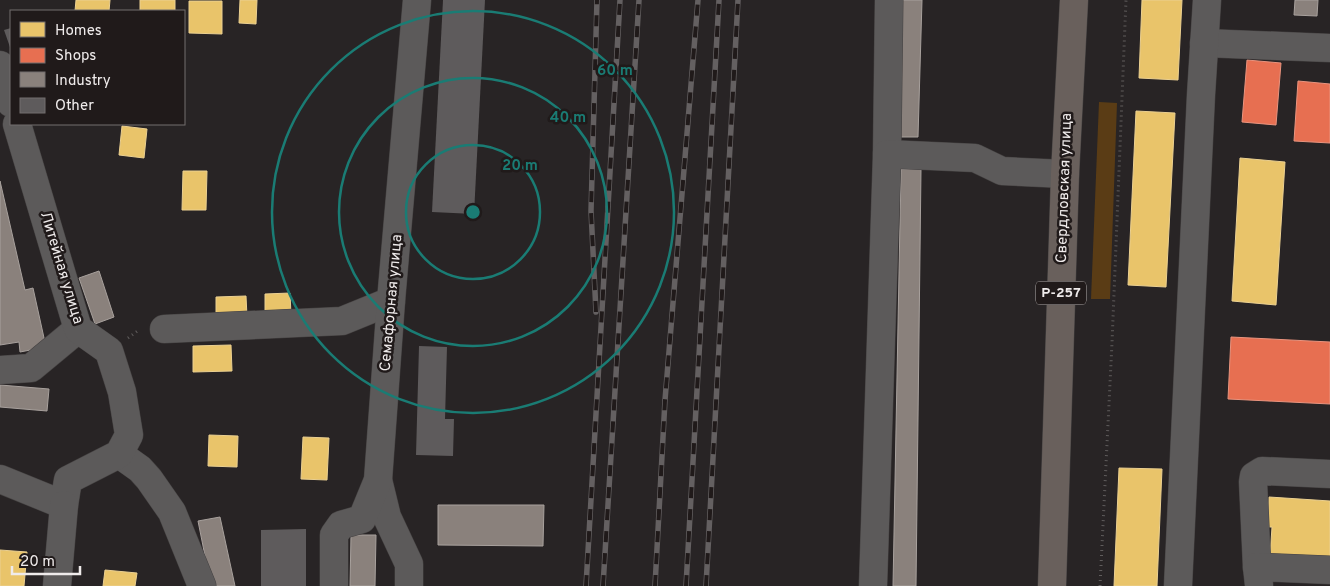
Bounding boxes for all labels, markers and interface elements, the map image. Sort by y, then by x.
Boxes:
legend [10,10,185,125]
text: Homes [55,22,102,41]
text: Shops [55,47,96,66]
text: 60 m [597,62,633,81]
text: Industry [55,72,111,91]
text: Other [55,97,94,116]
text: 40 m [550,109,586,128]
street label: Свердловская улица [1053,113,1077,263]
text: 20 m [502,157,538,176]
centre of rings [464,203,482,221]
street label: Литейная улица [35,210,87,326]
street label: Семафорная улица [377,234,407,372]
road number: Р-257 [1036,282,1086,304]
scale bar [12,544,80,576]
text: 20 m [20,553,55,572]

